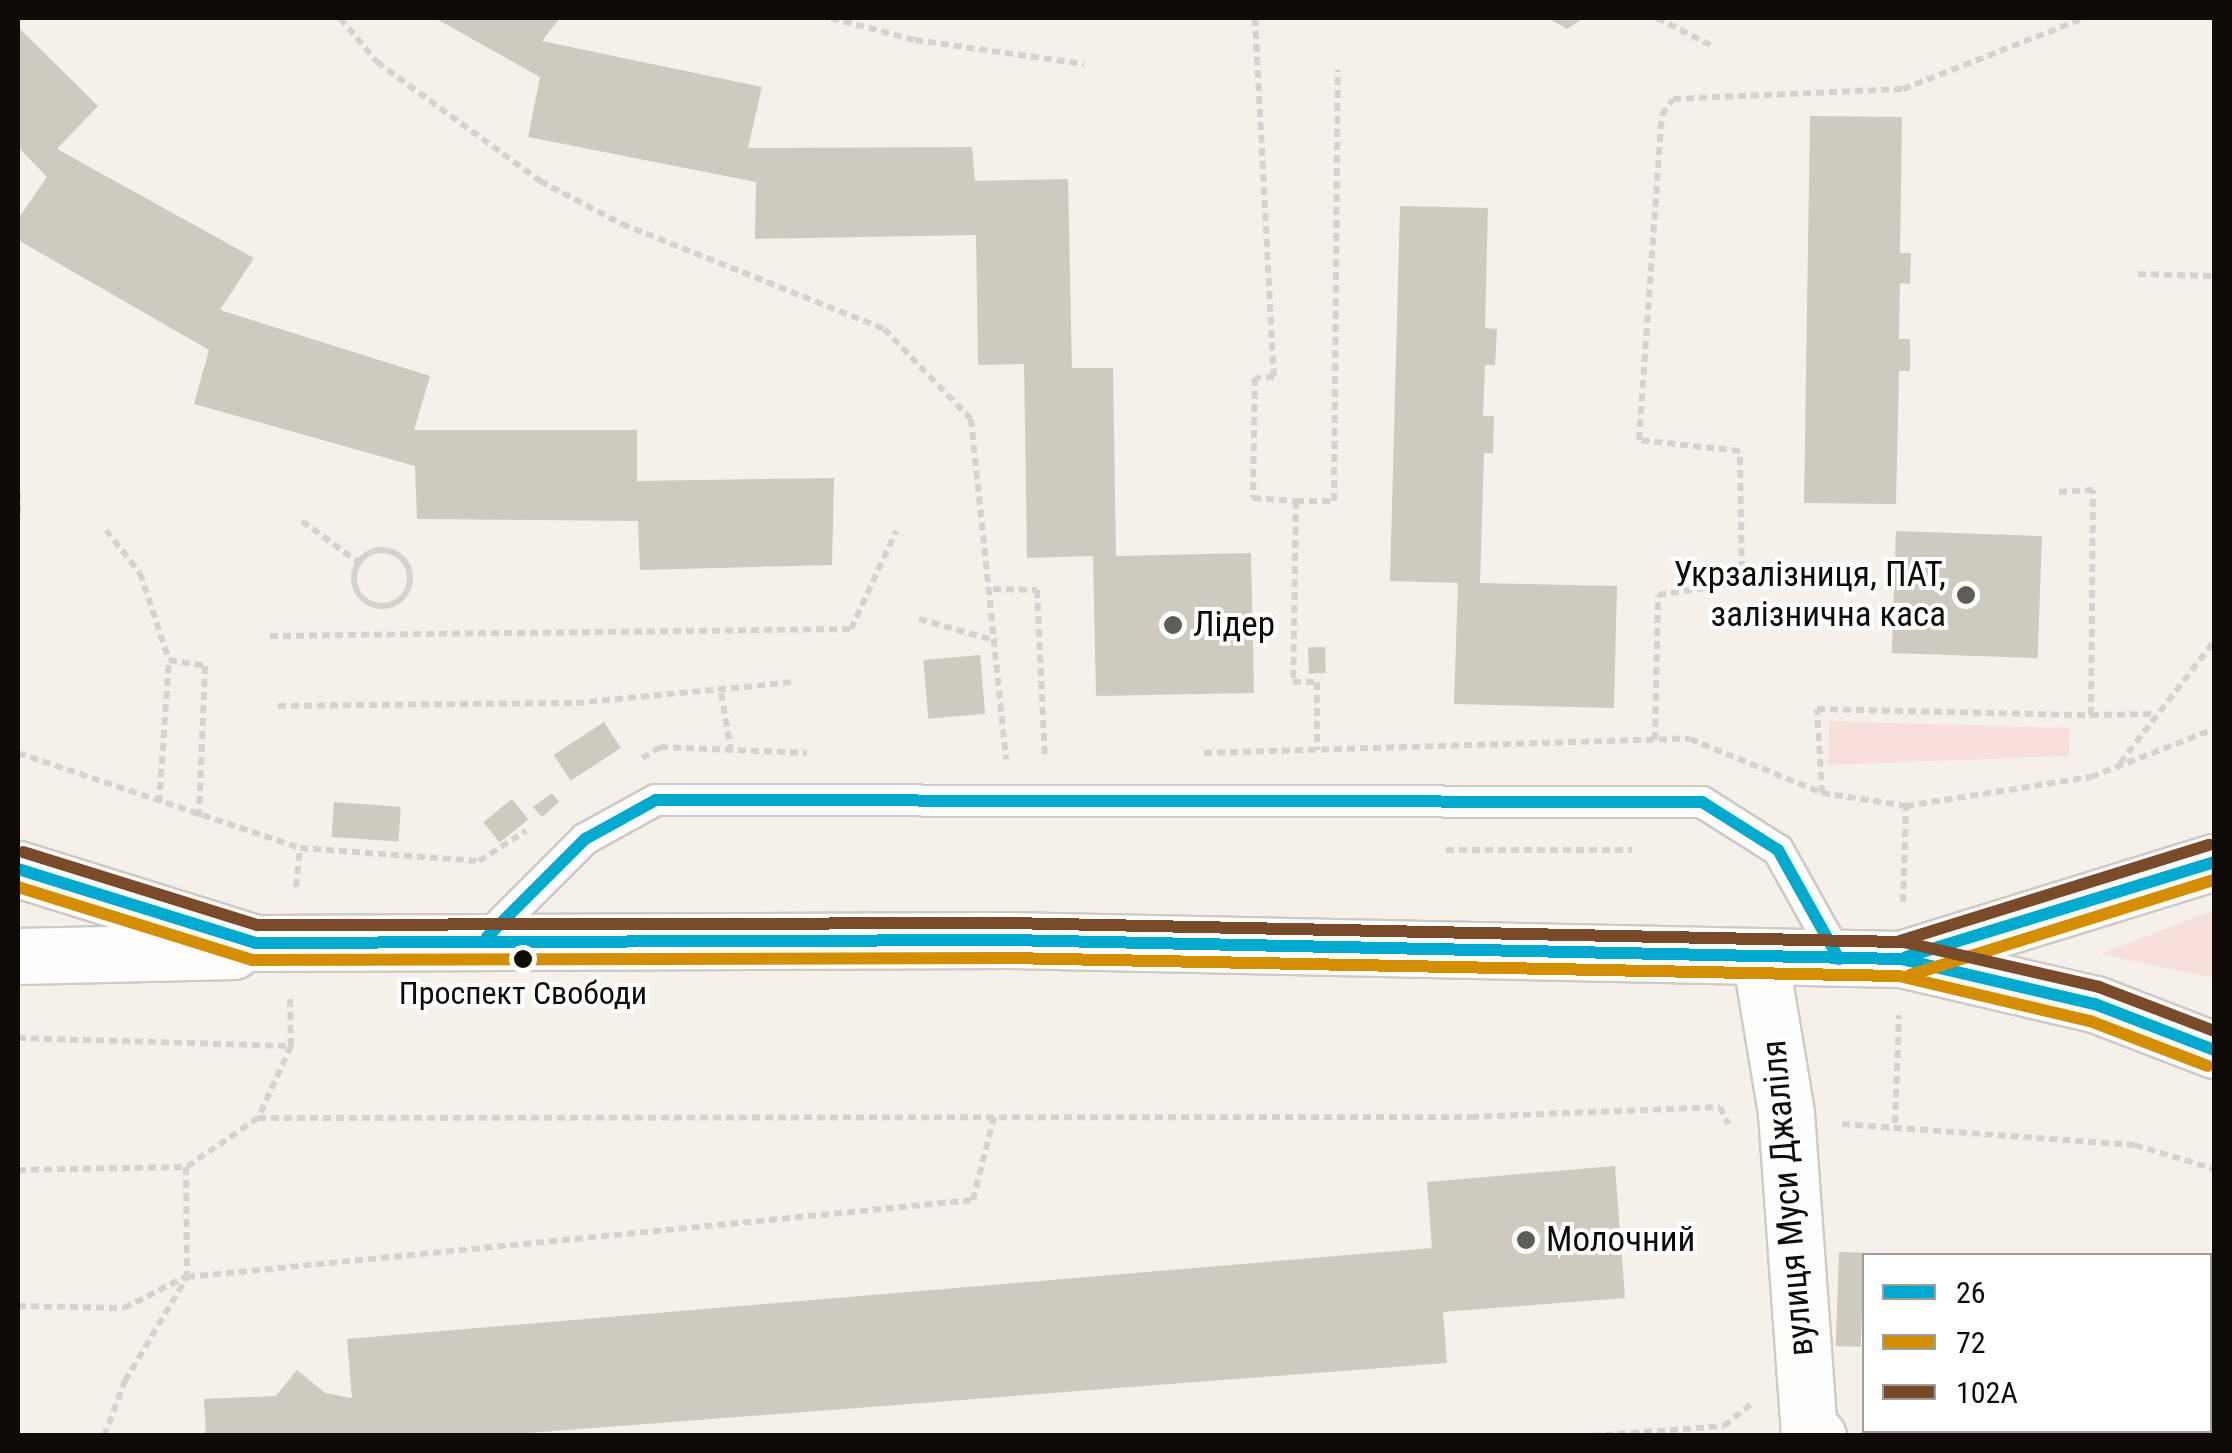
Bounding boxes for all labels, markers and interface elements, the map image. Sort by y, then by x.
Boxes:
place label: Укрзалізниця, ПАТ, залізнична каса [1673,554,1946,636]
marker: Укрзалізниця, ПАТ, залізнична каса [1955,584,1977,606]
place label: Лідер [1193,604,1275,646]
marker: Лідер [1162,614,1184,636]
marker: Проспект Свободи [513,949,533,969]
place label: Проспект Свободи [399,974,647,1012]
street label: вулиця Муси Джаліля [1753,1038,1823,1358]
place label: Молочний [1546,1219,1695,1261]
marker: Молочний [1515,1229,1537,1251]
legend [1862,1253,2212,1433]
text: 26 [1956,1275,1986,1310]
text: 72 [1956,1325,1986,1360]
text: 102А [1956,1375,2018,1410]

